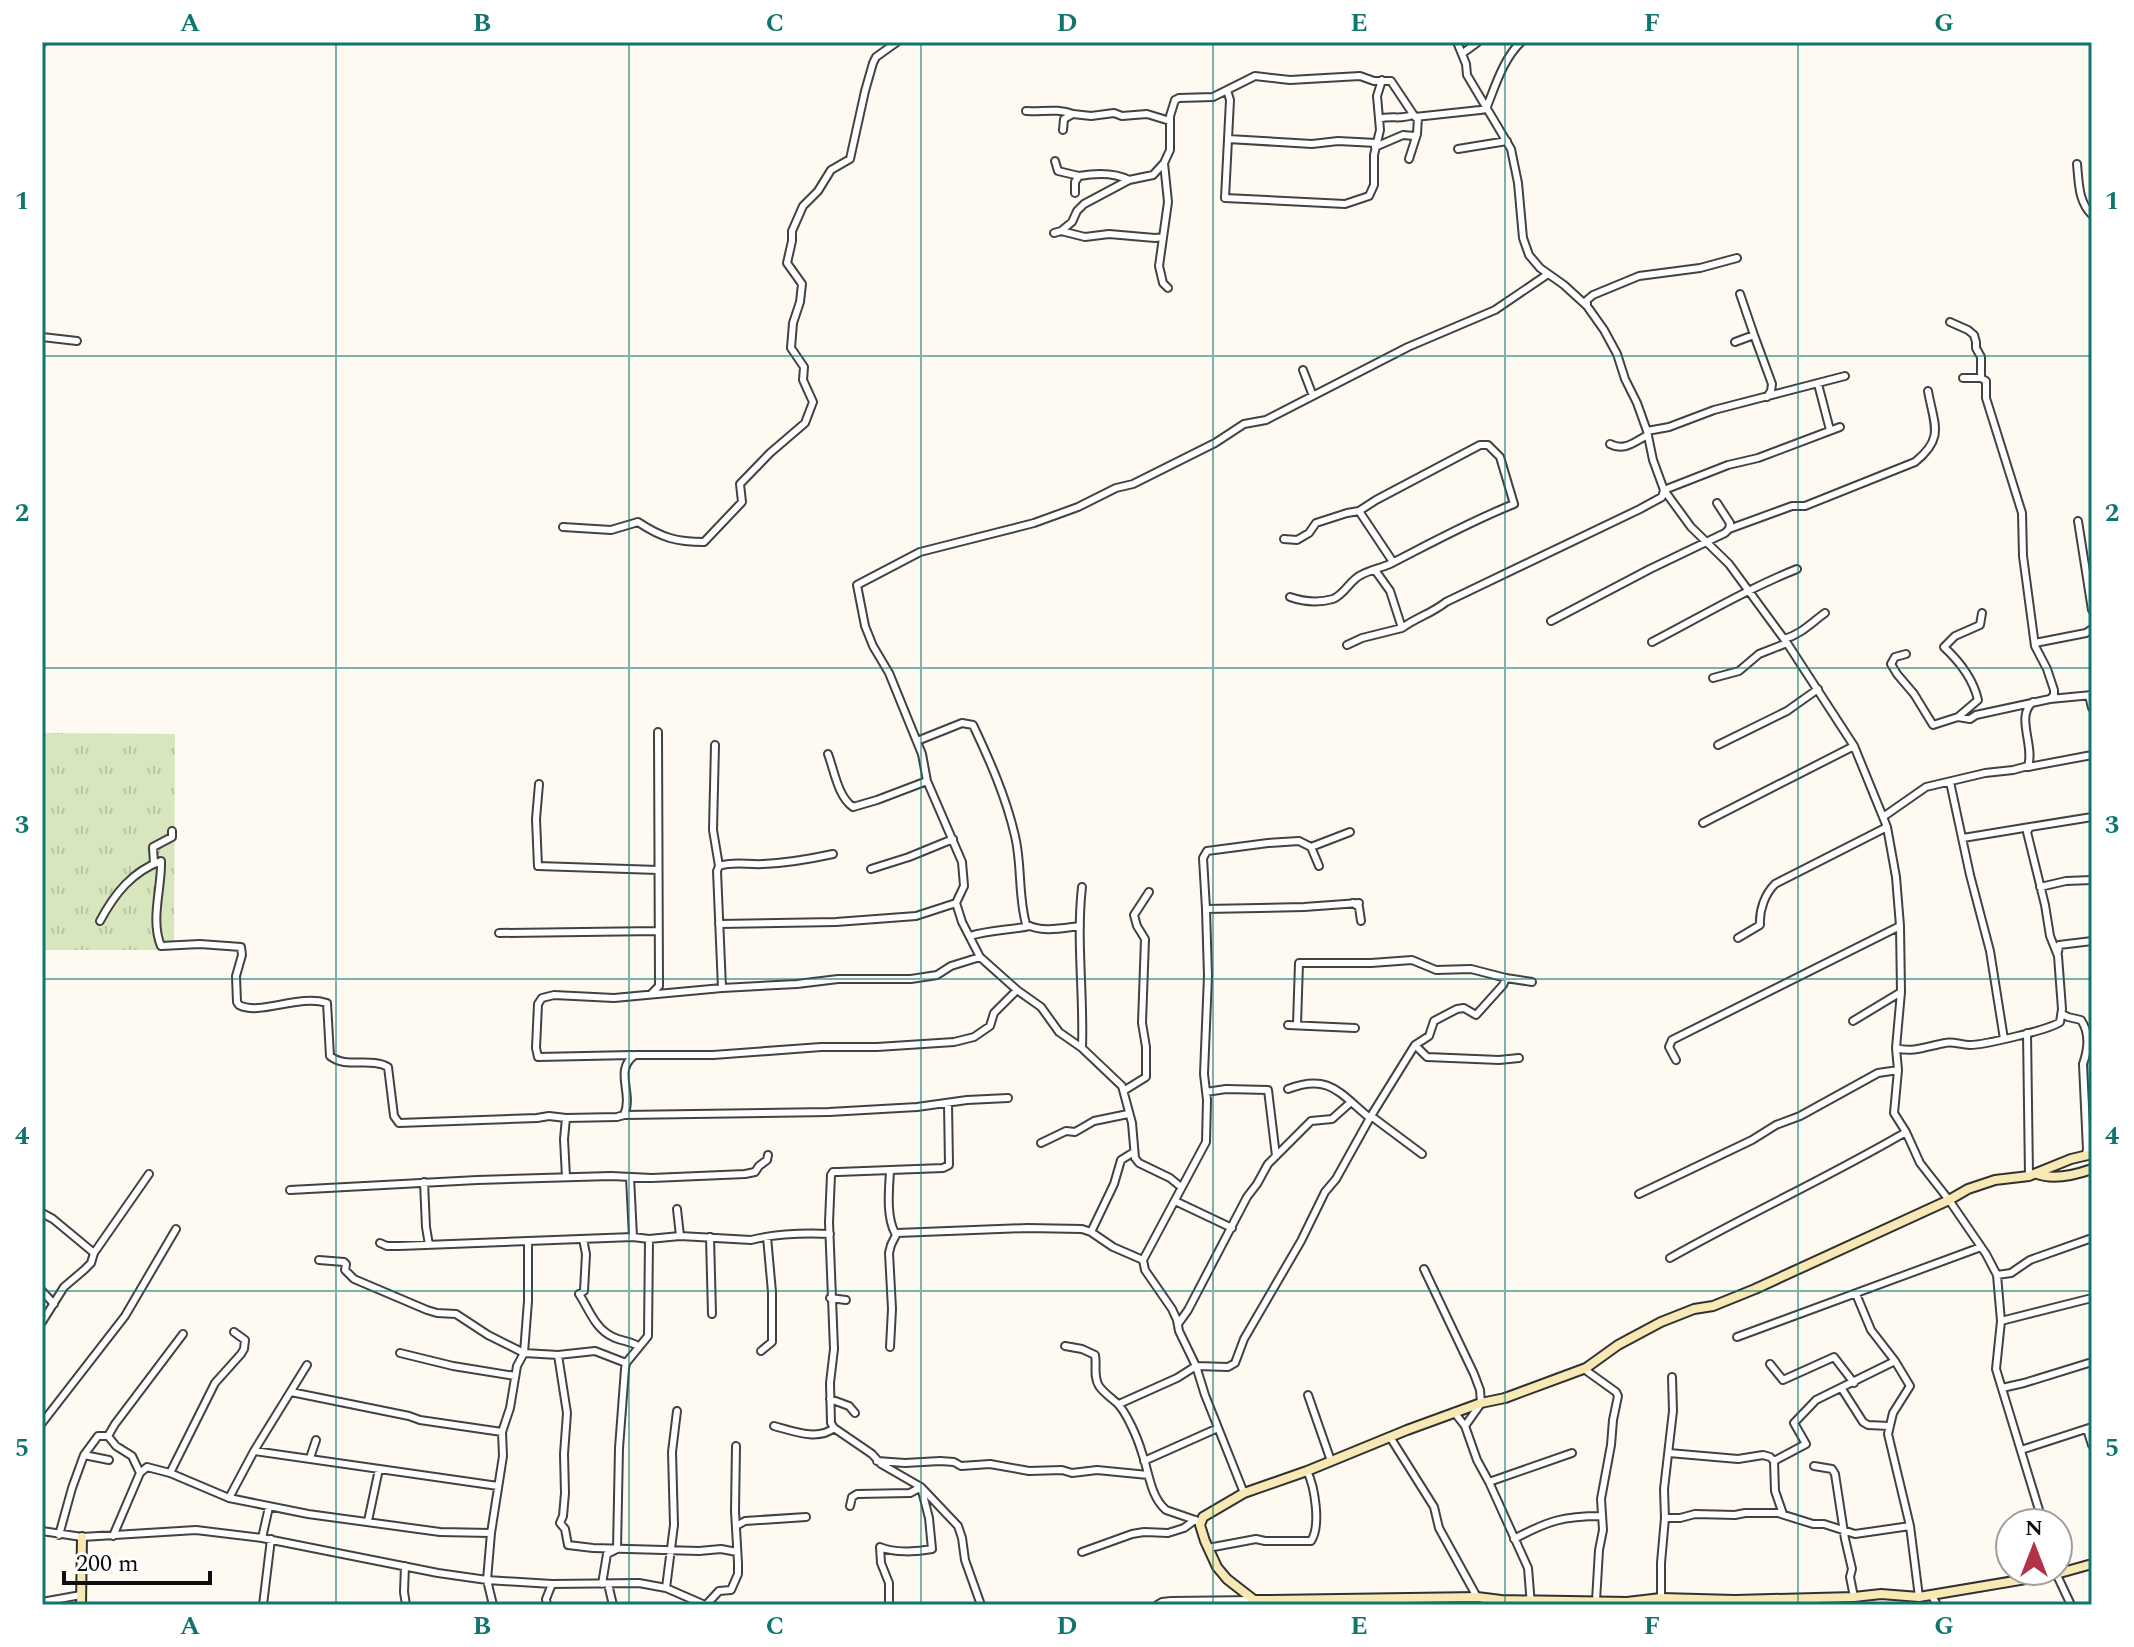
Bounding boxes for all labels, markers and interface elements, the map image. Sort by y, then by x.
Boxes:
text: A [180,3,200,43]
text: B [473,3,491,43]
text: C [766,3,784,43]
text: D [1057,3,1077,43]
text: E [1350,3,1368,43]
text: F [1644,3,1660,43]
text: G [1934,3,1954,43]
text: 1 [15,181,29,221]
text: 1 [2105,181,2119,221]
text: 2 [15,493,29,533]
text: 2 [2105,493,2119,533]
text: 3 [15,805,29,845]
text: 3 [2105,805,2119,845]
text: 4 [15,1116,30,1156]
text: 4 [2105,1116,2120,1156]
text: 5 [15,1428,29,1468]
text: 5 [2105,1428,2119,1468]
north arrow [1994,1507,2074,1587]
text: N [2025,1512,2043,1545]
scale bar [64,1535,210,1585]
text: 200 m [76,1546,139,1582]
text: A [180,1606,200,1646]
text: B [473,1606,491,1646]
text: C [766,1606,784,1646]
text: D [1057,1606,1077,1646]
text: E [1350,1606,1368,1646]
text: F [1644,1606,1660,1646]
text: G [1934,1606,1954,1646]

